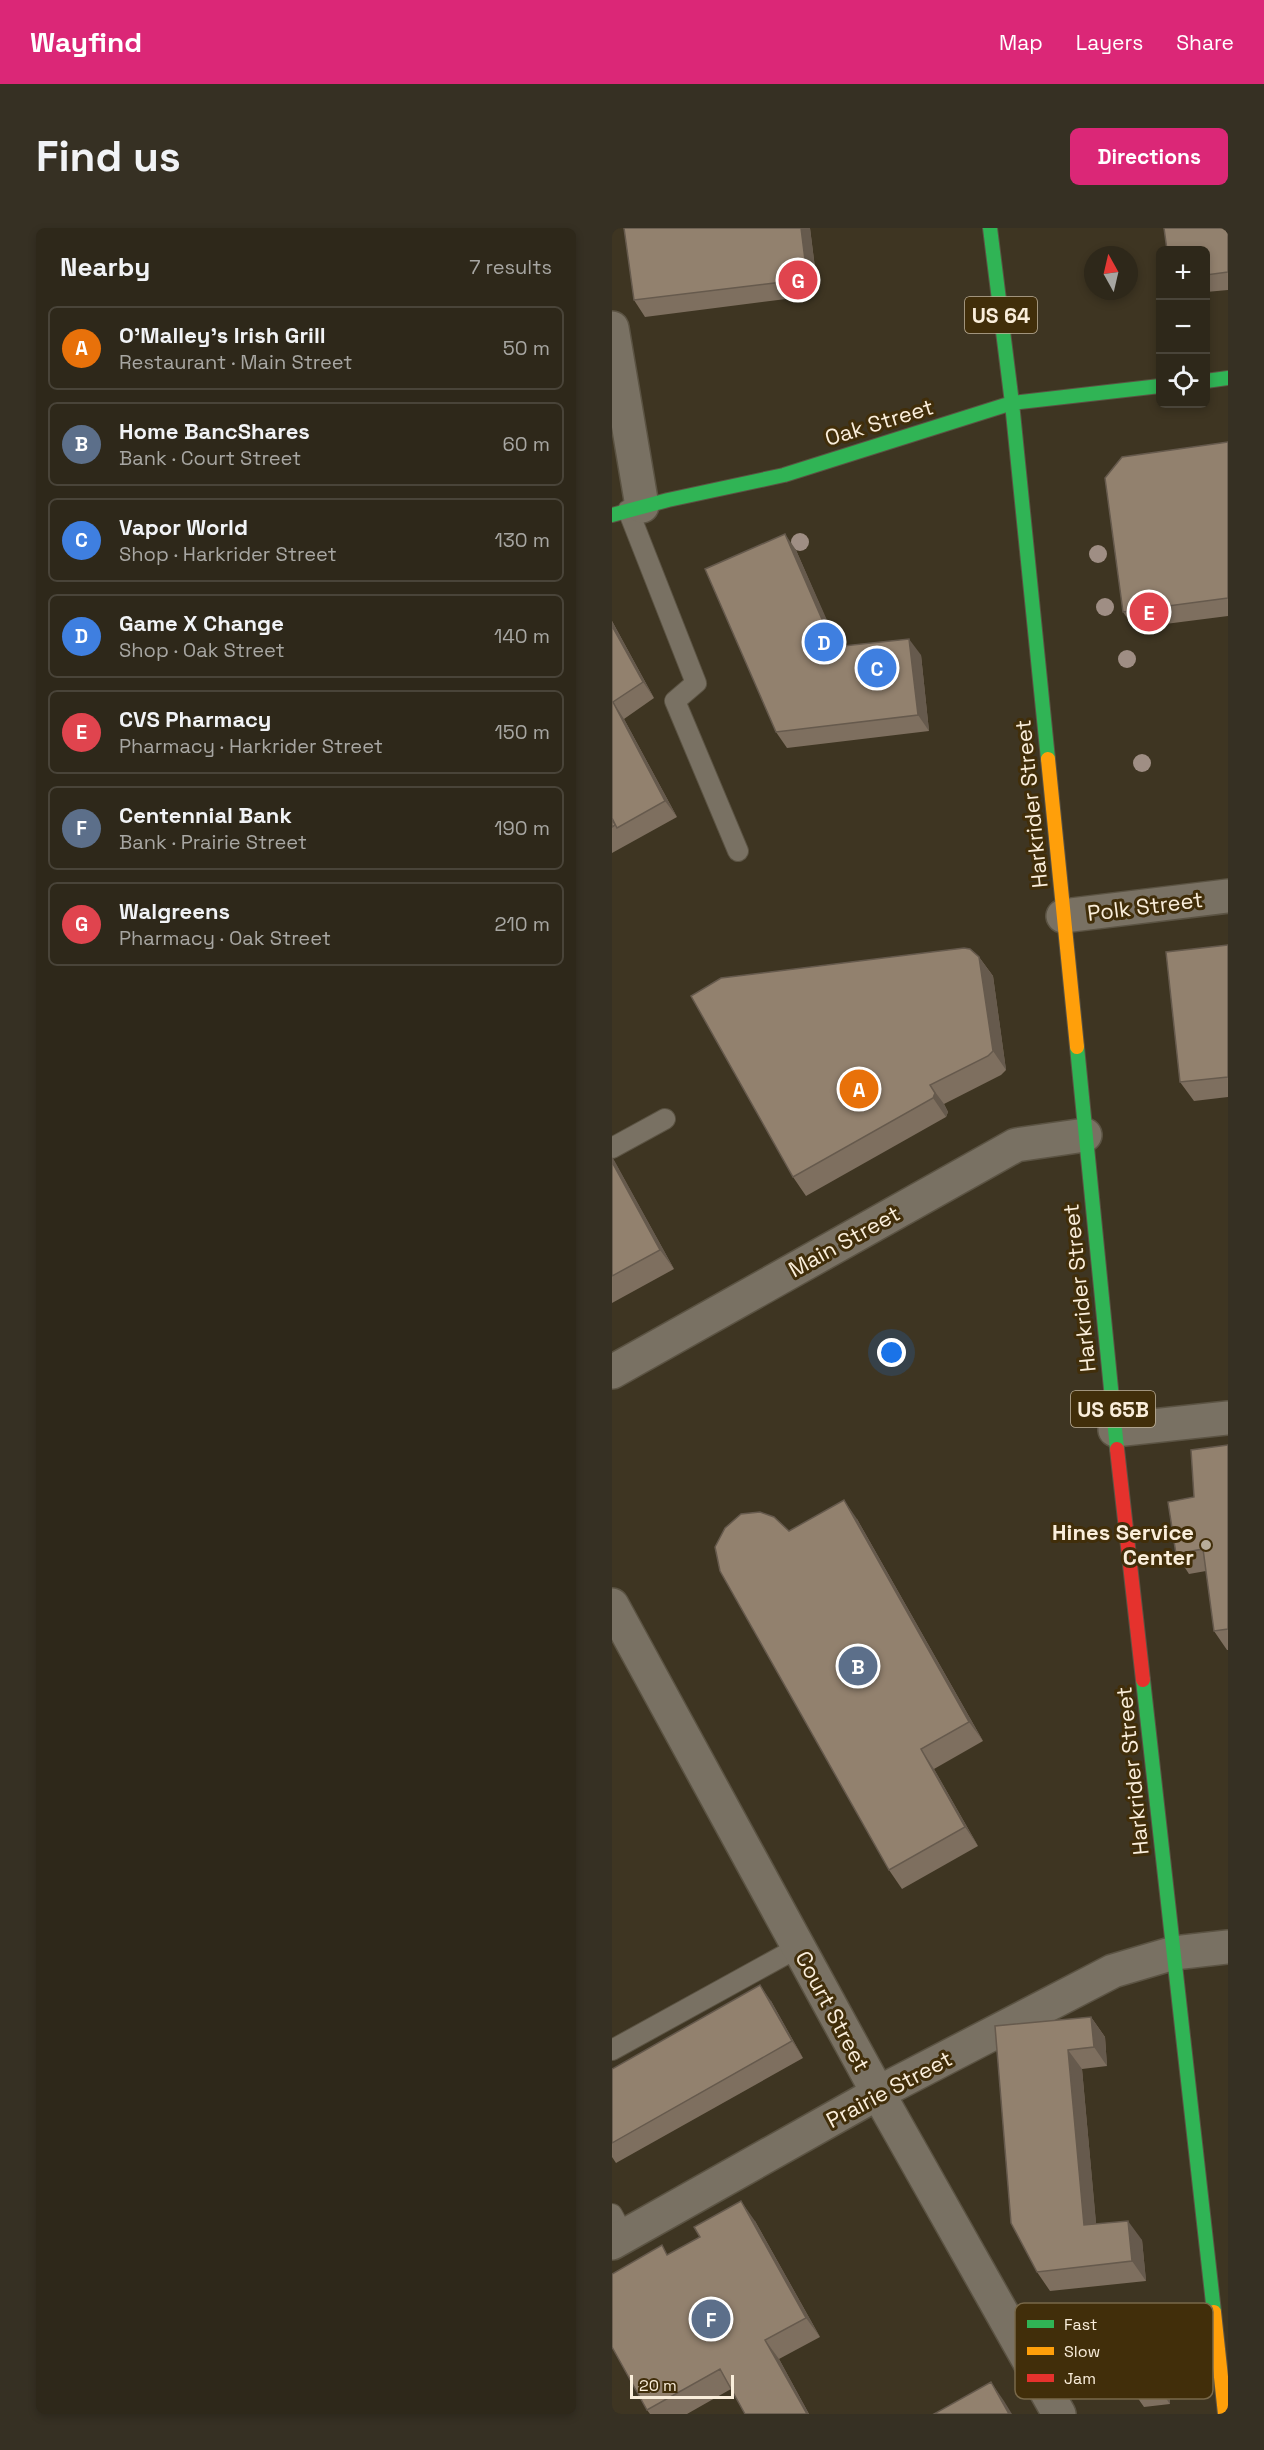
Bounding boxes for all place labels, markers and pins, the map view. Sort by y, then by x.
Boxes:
pin: G [778,257,818,302]
pin: E [1130,590,1168,634]
pin: D [804,620,844,664]
pin: C [858,646,896,690]
pin: A [840,1066,878,1112]
place label: Hines Service Center [1052,1518,1194,1571]
marker: Hines Service Center [1199,1538,1213,1552]
pin: B [838,1644,878,1688]
pin: F [692,2296,730,2342]

